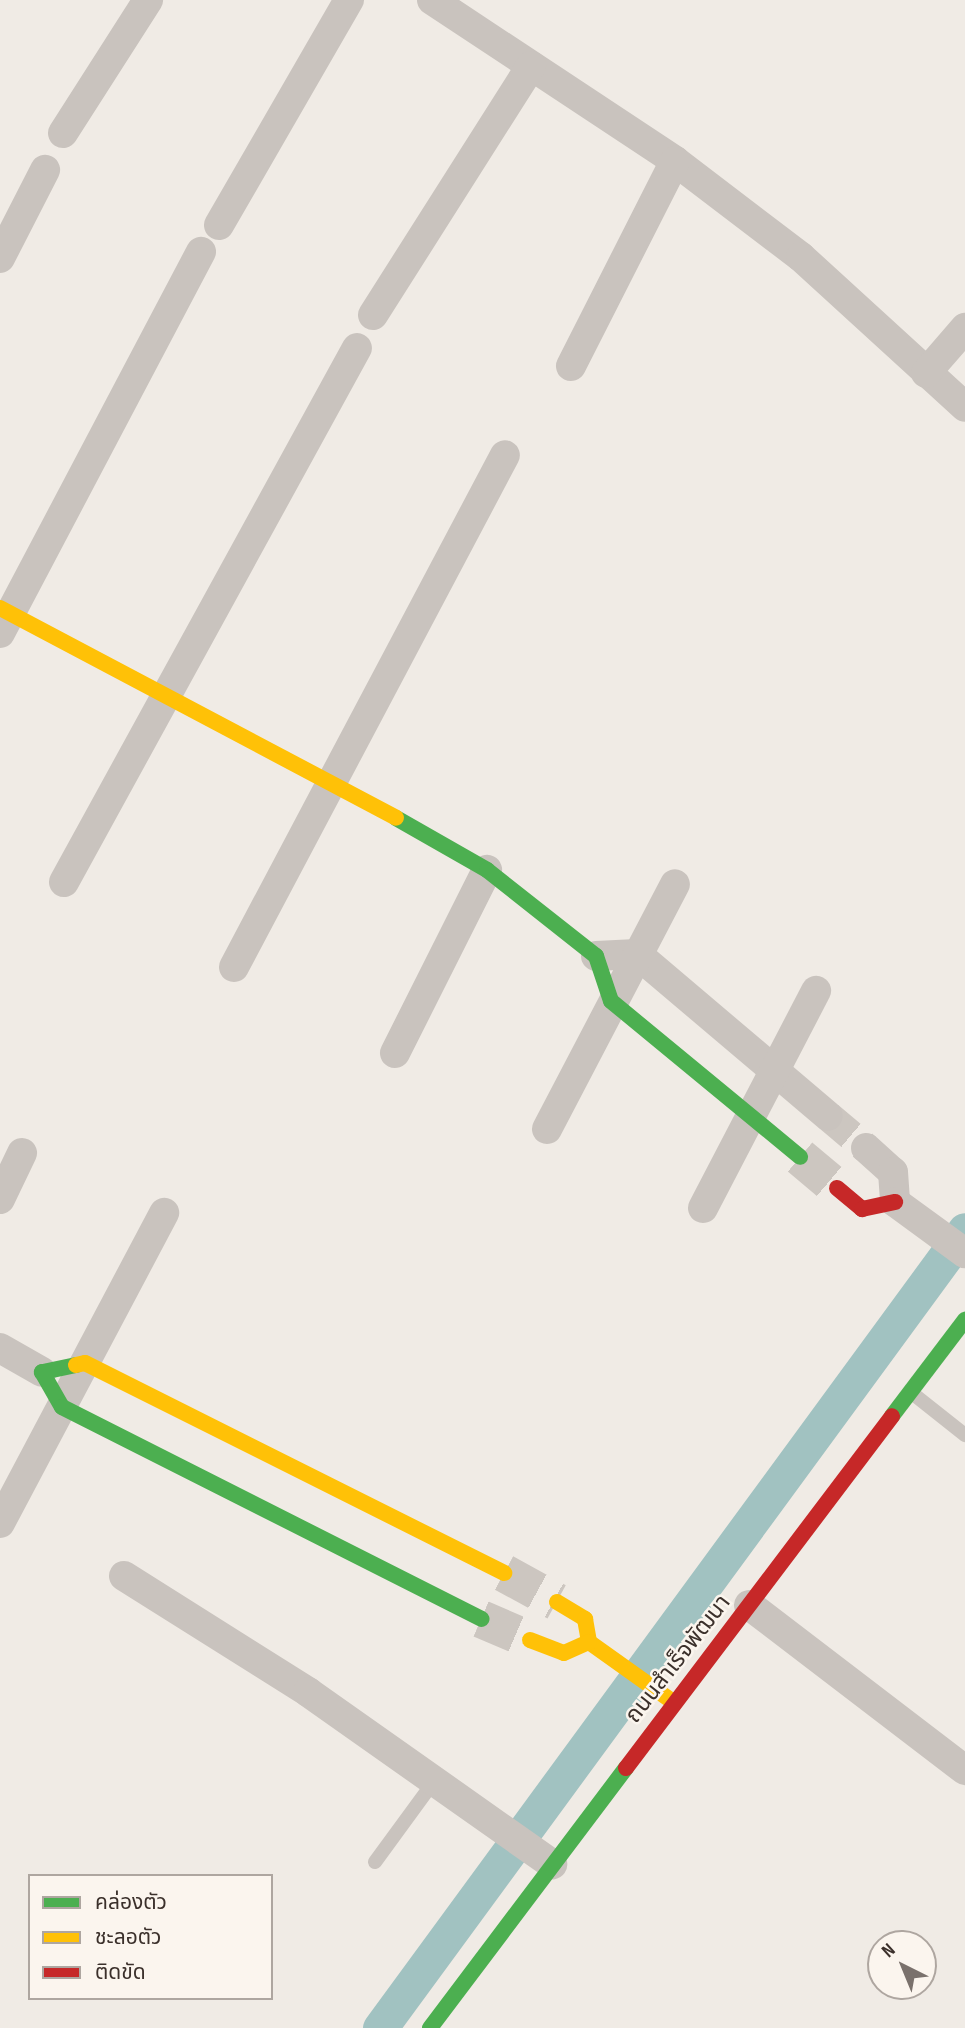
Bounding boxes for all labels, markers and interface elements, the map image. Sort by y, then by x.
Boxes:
street label: ถนนสำเร็จพัฒนา [619,1590,737,1728]
legend [28,1874,273,2000]
text: คล่องตัว [95,1890,167,1915]
text: ชะลอตัว [95,1925,161,1950]
north arrow [867,1930,937,2000]
text: N [877,1939,900,1963]
text: ติดขัด [95,1960,146,1985]

